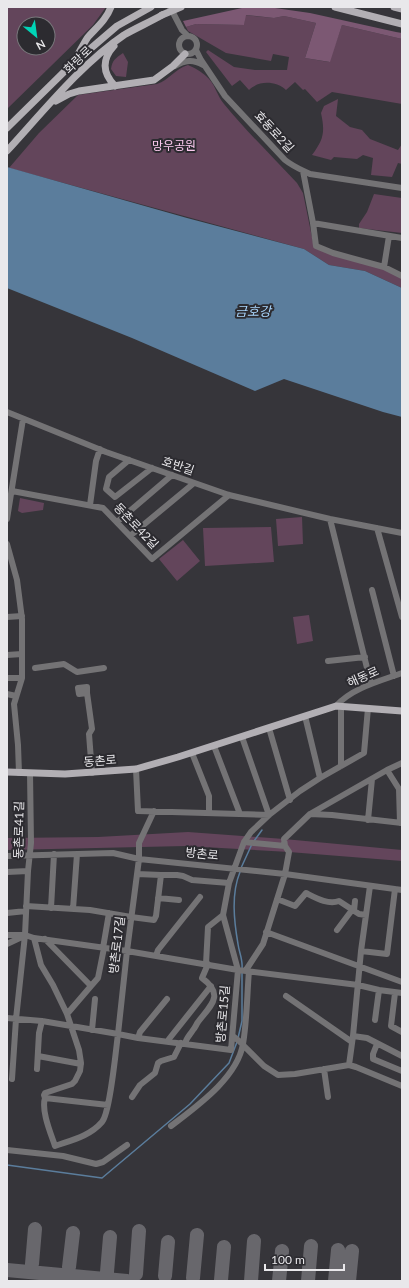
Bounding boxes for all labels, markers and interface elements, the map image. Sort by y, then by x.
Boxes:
north arrow [16,16,56,56]
text: N [34,37,48,53]
street label: 화랑로 [61,43,95,77]
street label: 효동로2길 [251,108,297,155]
park label: 망우공원 [152,138,196,153]
water label: 금호강 [235,303,273,319]
street label: 호반길 [160,453,196,478]
street label: 동촌로42길 [111,500,162,552]
street label: 해동로 [345,663,381,690]
street label: 동촌로 [83,752,117,769]
street label: 동촌로41길 [10,801,27,859]
street label: 방촌로 [185,844,219,863]
street label: 방촌로17길 [106,915,127,975]
street label: 방촌로15길 [212,984,233,1044]
scale bar [265,1246,344,1272]
text: 100 m [271,1252,305,1267]

